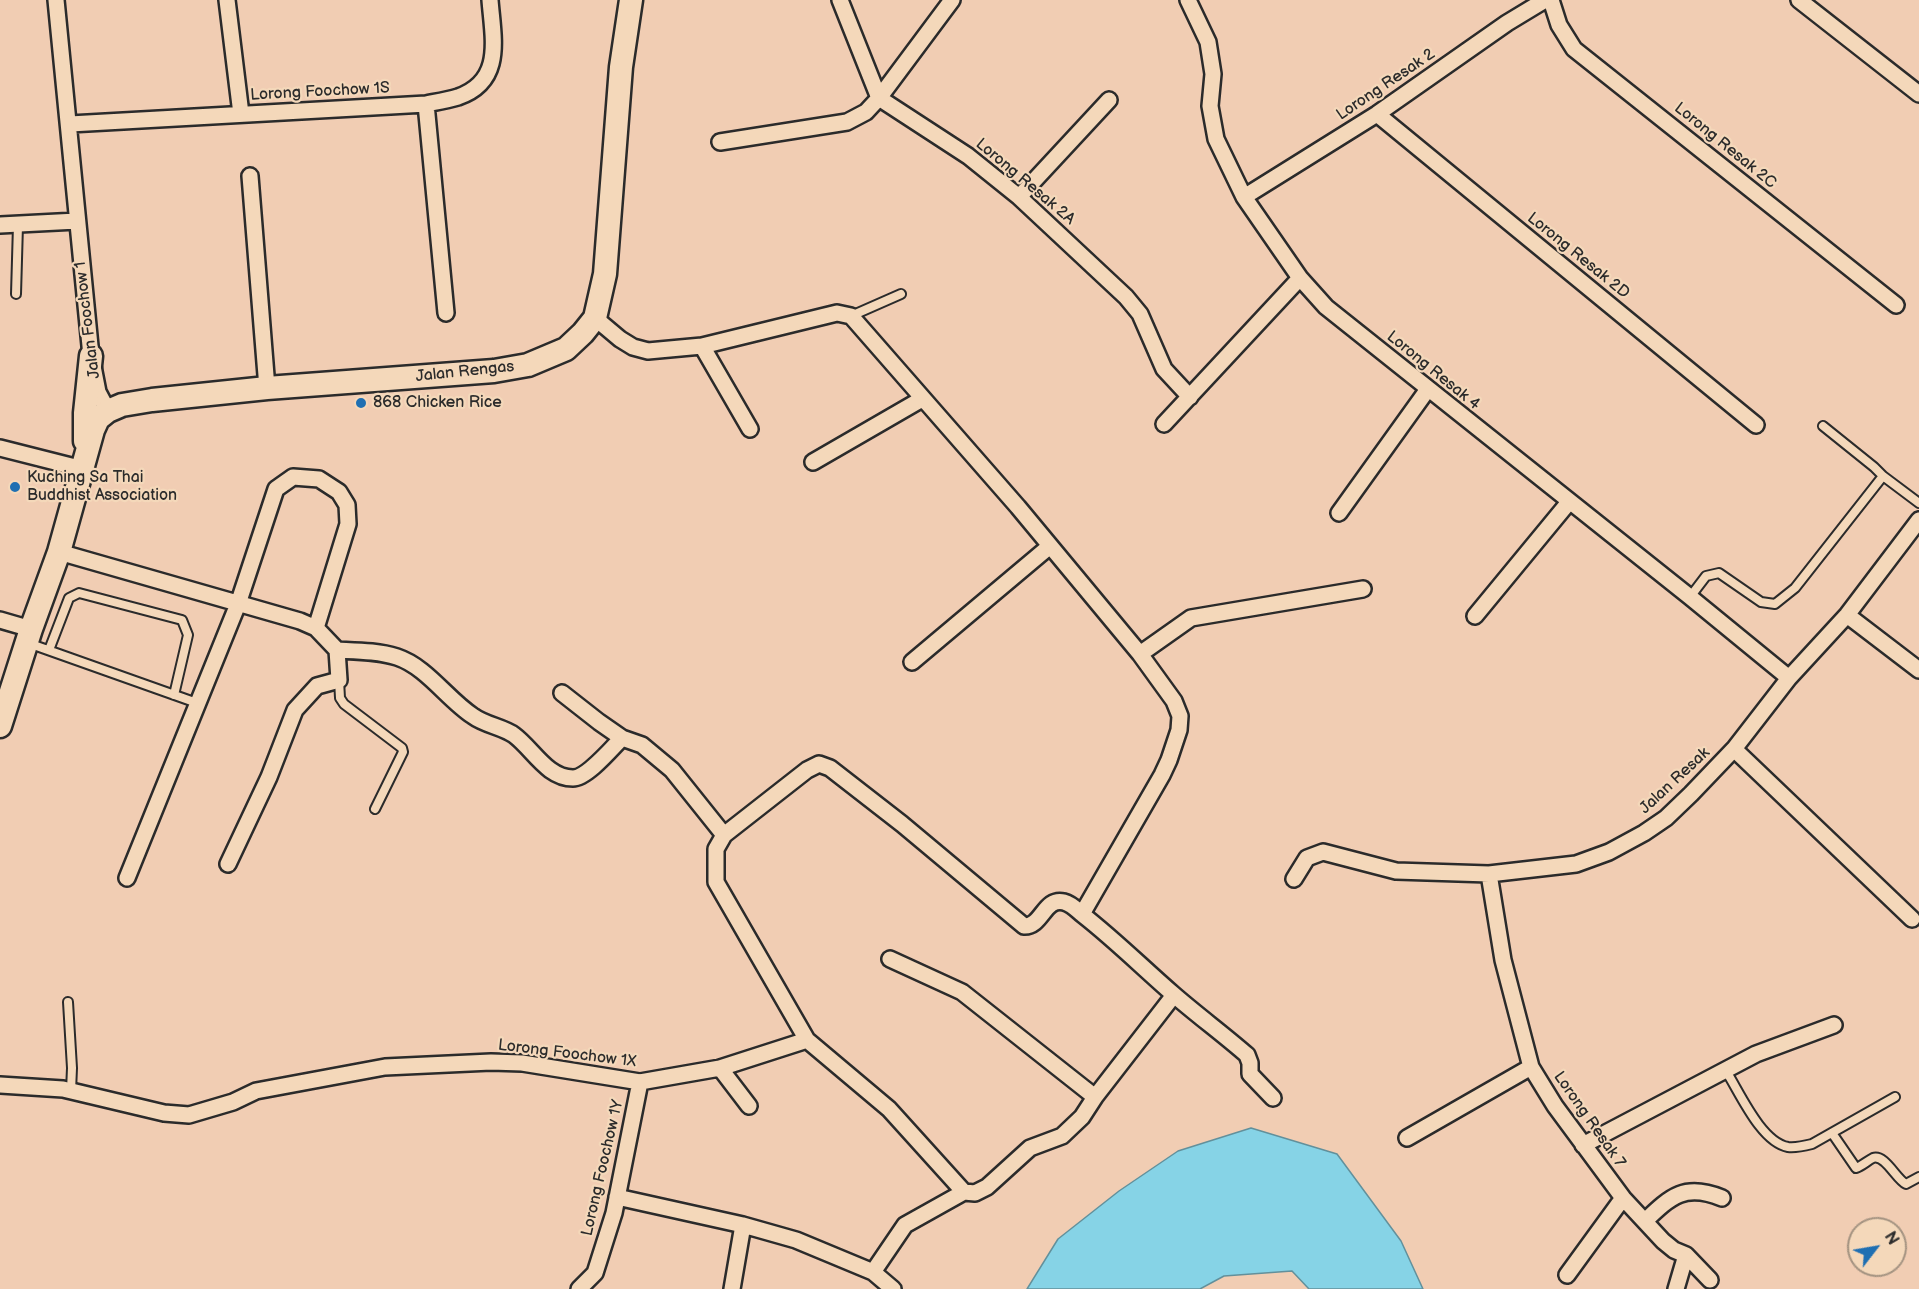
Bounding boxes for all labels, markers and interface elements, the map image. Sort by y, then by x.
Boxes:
street label: Lorong Resak 2 [1333,45,1439,125]
street label: Lorong Foochow 1S [250,79,390,105]
street label: Lorong Resak 2C [1670,99,1780,193]
street label: Lorong Resak 2A [971,135,1079,229]
street label: Lorong Resak 2D [1523,209,1633,303]
street label: Jalan Foochow 1 [71,260,105,380]
street label: Lorong Resak 4 [1382,327,1484,415]
street label: Jalan Rengas [415,357,515,387]
place label: 868 Chicken Rice [373,393,502,413]
marker: 868 Chicken Rice [354,396,368,410]
place label: Kuching Sa Thai Buddhist Association [27,468,177,506]
marker: Kuching Sa Thai Buddhist Association [8,480,22,494]
street label: Jalan Resak [1636,744,1714,818]
street label: Lorong Foochow 1X [497,1036,637,1072]
street label: Lorong Resak 7 [1549,1068,1629,1172]
street label: Lorong Foochow 1Y [578,1098,628,1238]
north arrow [1847,1217,1907,1277]
text: N [1880,1228,1902,1249]

